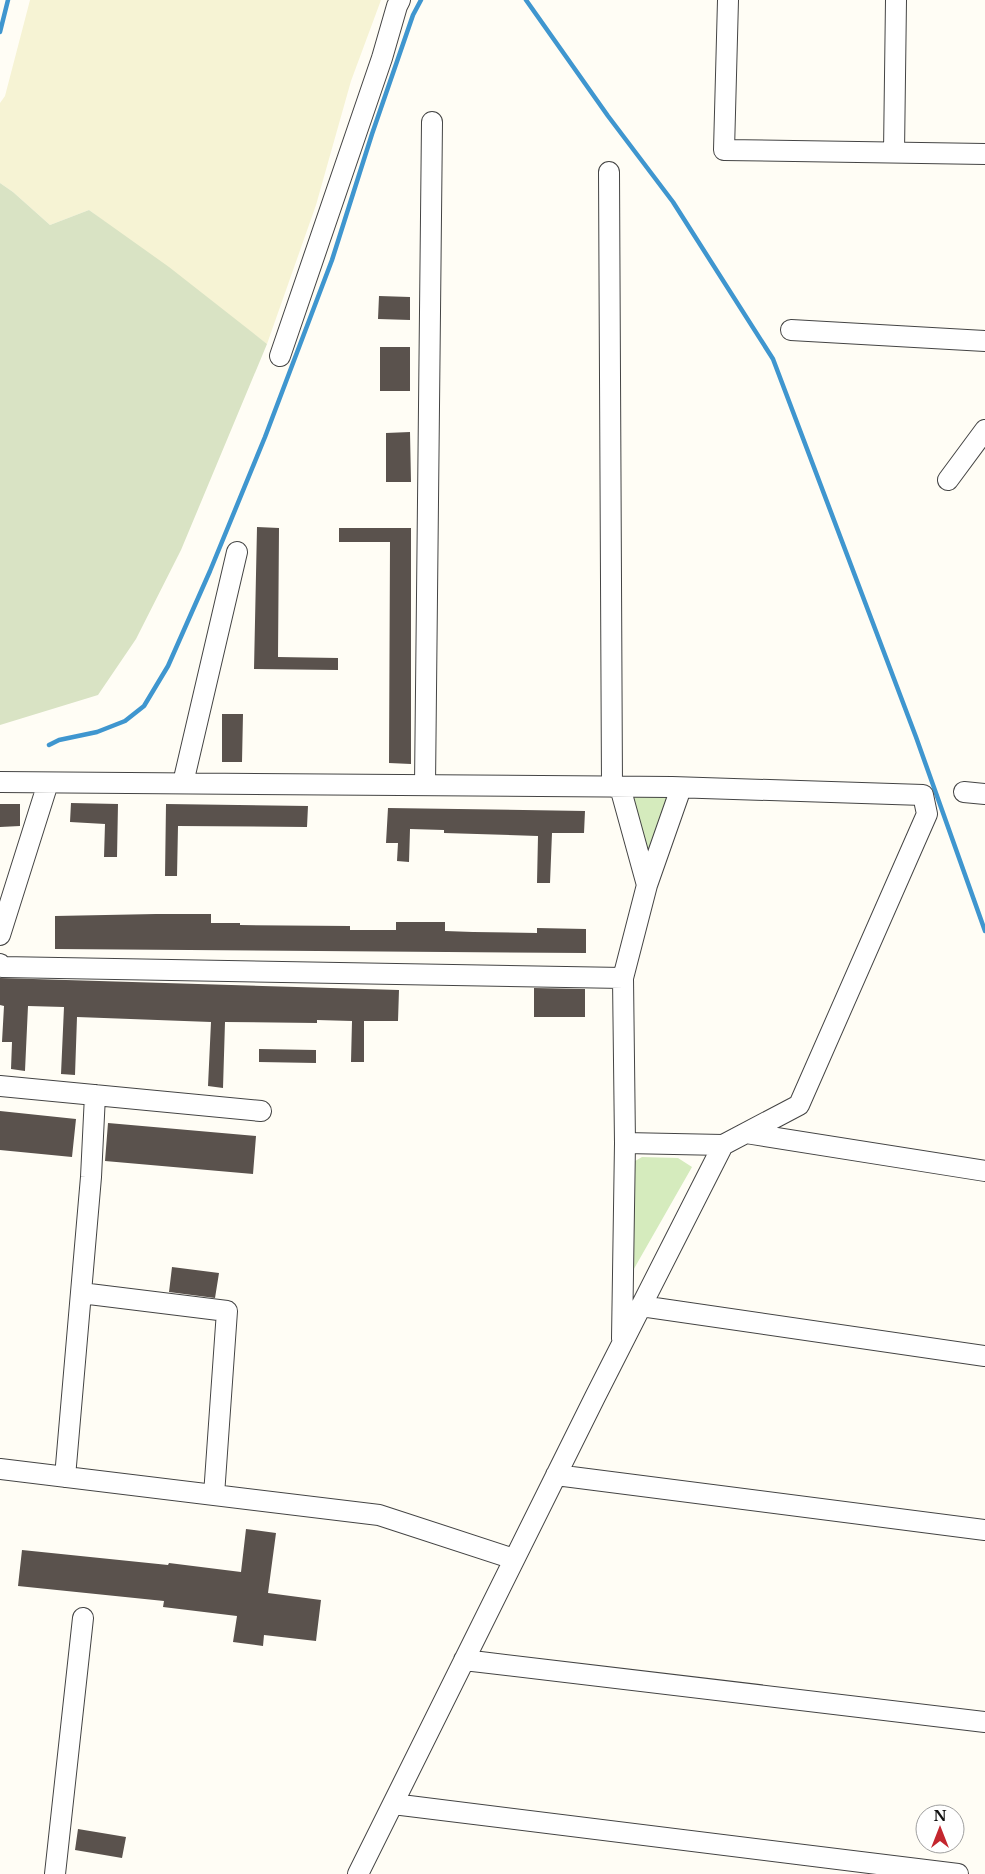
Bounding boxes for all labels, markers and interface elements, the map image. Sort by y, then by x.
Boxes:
north arrow [915,1804,965,1854]
text: N [933,1807,947,1825]

